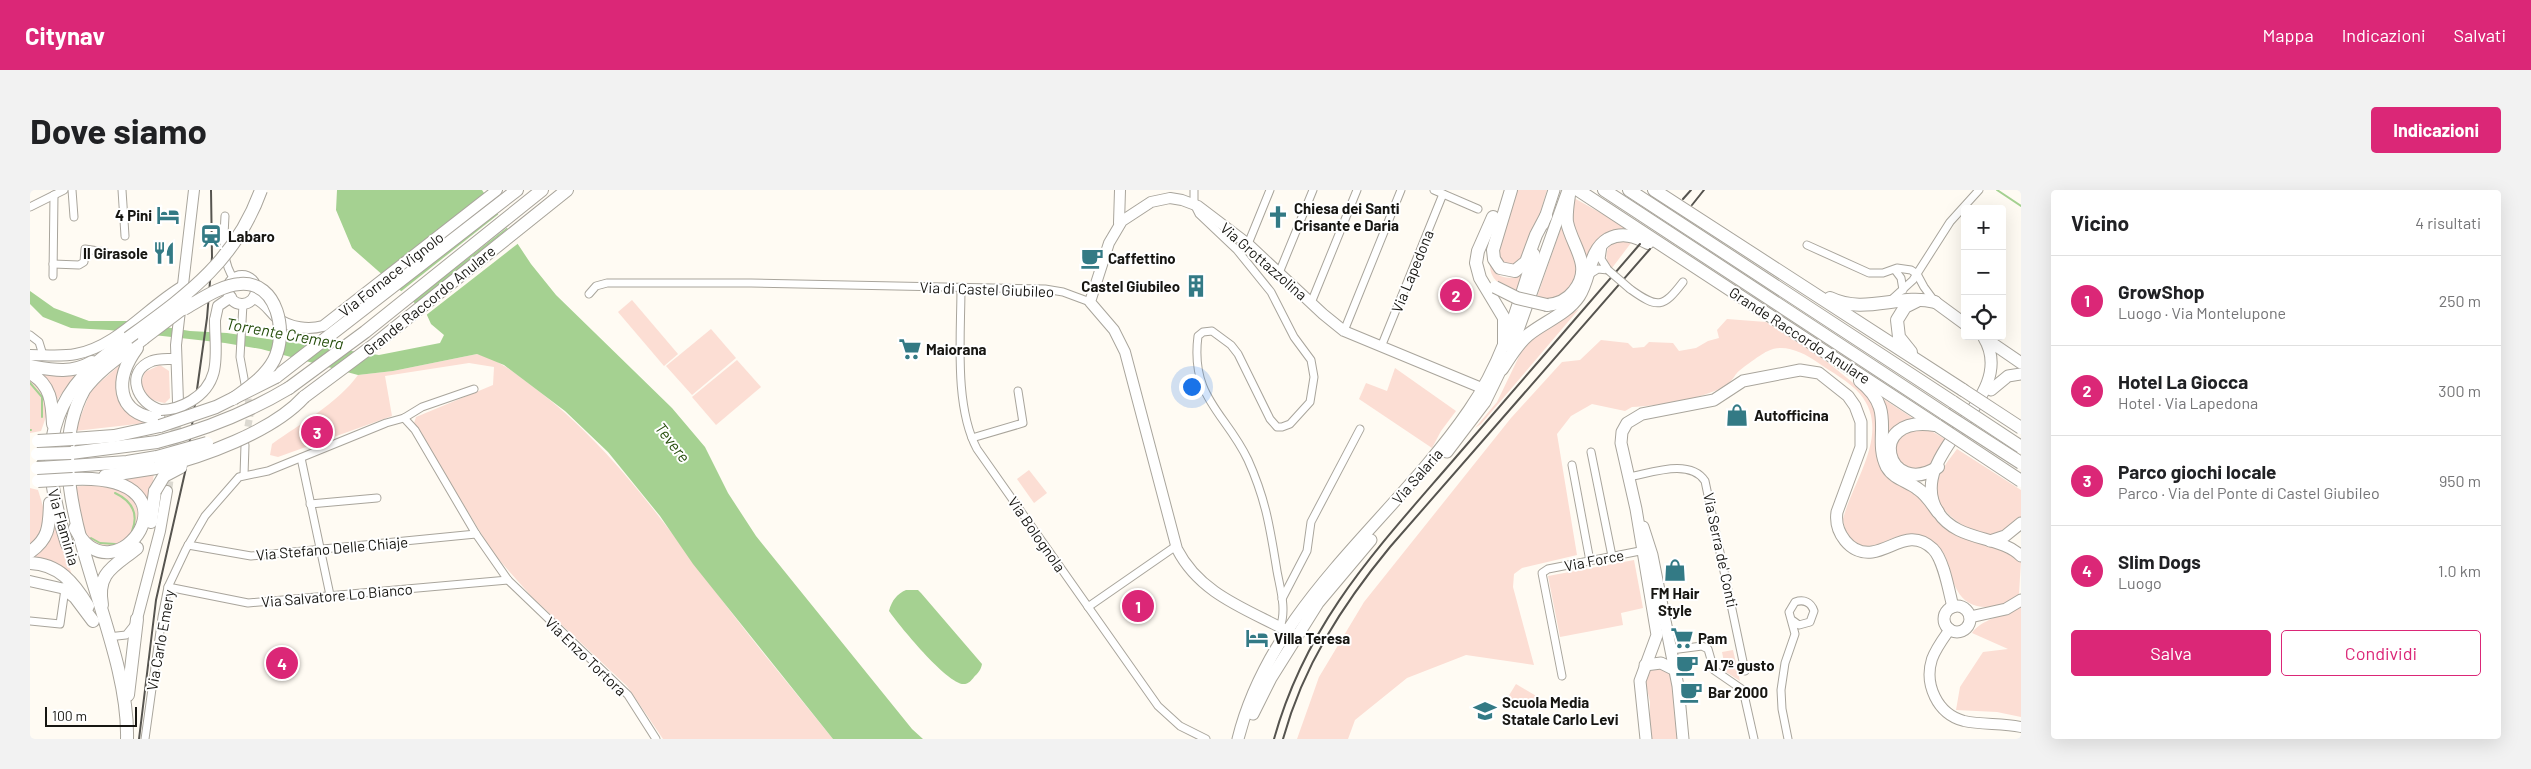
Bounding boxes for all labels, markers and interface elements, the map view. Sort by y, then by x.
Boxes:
text: Citynav [25,21,105,50]
text: Mappa [2263,24,2314,46]
text: Indicazioni [2342,24,2426,46]
text: Salvati [2454,24,2506,46]
button: Indicazioni [2371,107,2501,153]
text: Dove siamo [30,109,207,151]
place label: Chiesa dei Santi Crisante e Daria [1294,199,1400,234]
hotel icon: 4 Pini [155,202,181,228]
church icon: Chiesa dei Santi Crisante e Daria [1265,204,1291,230]
map controls [1961,205,2006,340]
button: + [1961,205,2006,250]
place label: 4 Pini [115,206,152,224]
text: Vicino [2071,210,2129,235]
text: 4 risultati [2415,213,2481,232]
street label: Via Grottazzolina [1217,218,1311,304]
station icon: Labaro [198,223,224,249]
place label: Labaro [228,227,275,245]
street label: Via Lapedona [1387,227,1437,315]
street label: Via Fornace Vignolo [335,228,447,320]
restaurant icon: Il Girasole [151,240,177,266]
street label: Grande Raccordo Anulare [359,241,499,359]
place label: Il Girasole [83,244,148,262]
cafe icon: Caffettino [1079,245,1105,271]
place label: Caffettino [1108,249,1176,267]
button: − [1961,250,2006,295]
building icon: Castel Giubileo [1183,273,1209,299]
pin: 2 [1440,276,1472,314]
place label: Castel Giubileo [1081,277,1180,295]
street label: Via di Castel Giubileo [919,278,1055,300]
text: GrowShop [2118,280,2205,303]
street label: Grande Raccordo Anulare [1726,283,1874,387]
text: 1 [2084,291,2090,310]
text: 250 m [2439,291,2481,310]
button: locate [1961,295,2006,340]
text: Luogo · Via Montelupone [2118,303,2286,322]
water label: Torrente Cremera [225,313,345,353]
supermarket icon: Maiorana [897,336,923,362]
place label: Maiorana [926,340,987,358]
text: Hotel La Giocca [2118,370,2248,393]
your location [1179,374,1205,400]
text: 2 [2083,381,2091,400]
text: 300 m [2438,381,2481,400]
text: Hotel · Via Lapedona [2118,393,2258,412]
shop icon: Autofficina [1724,402,1750,428]
place label: Autofficina [1754,406,1829,424]
pin: 3 [301,413,333,451]
water label: Tevere [652,418,694,466]
street label: Via Salaria [1388,445,1446,507]
text: Parco giochi locale [2118,460,2276,483]
text: 3 [2083,471,2091,490]
text: 950 m [2439,471,2481,490]
text: Parco · Via del Ponte di Castel Giubileo [2118,483,2380,502]
street label: Via Flaminia [44,487,84,567]
street label: Via Serra de' Conti [1700,491,1742,609]
street label: Via Bolognola [1004,493,1070,575]
street label: Via Stefano Delle Chiaje [255,532,409,564]
street label: Via Force [1563,545,1625,575]
text: Slim Dogs [2118,550,2201,573]
shop icon: FM Hair Style [1662,557,1688,583]
text: 4 [2082,561,2092,580]
text: 1.0 km [2438,561,2481,580]
text: Luogo [2118,573,2162,592]
street label: Via Salvatore Lo Bianco [260,579,414,611]
place label: FM Hair Style [1650,584,1700,619]
pin: 1 [1122,587,1154,625]
street label: Via Carlo Emery [142,588,178,692]
street label: Via Enzo Tortora [542,613,630,699]
hotel icon: Villa Teresa [1244,625,1270,651]
supermarket icon: Pam [1669,625,1695,651]
place label: Villa Teresa [1274,629,1350,647]
place label: Pam [1698,629,1727,647]
button: Salva [2071,630,2271,676]
button: Condividi [2281,630,2481,676]
pin: 4 [266,644,298,682]
cafe icon: Al 7º gusto [1674,652,1700,678]
place label: Al 7º gusto [1704,656,1775,674]
cafe icon: Bar 2000 [1678,679,1704,705]
place label: Bar 2000 [1708,683,1768,701]
place label: Scuola Media Statale Carlo Levi [1502,693,1619,728]
school or university icon: Scuola Media Statale Carlo Levi [1472,698,1498,724]
scale bar [45,704,138,727]
text: 100 m [52,707,87,724]

